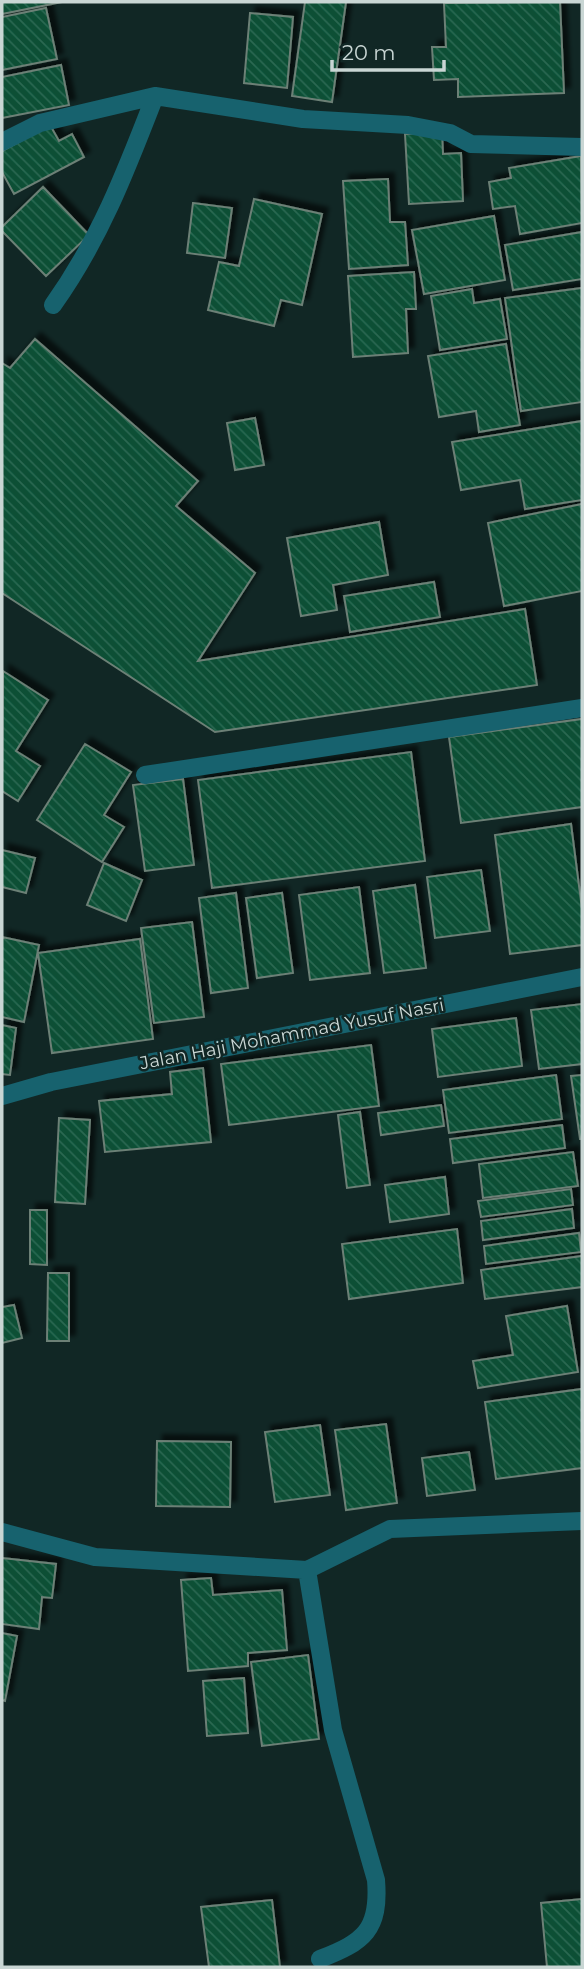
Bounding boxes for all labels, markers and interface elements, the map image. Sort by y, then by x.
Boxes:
scale bar [332,28,444,72]
text: 20 m [342,40,396,65]
street label: Jalan Haji Mohammad Yusuf Nasri [137,994,446,1074]

